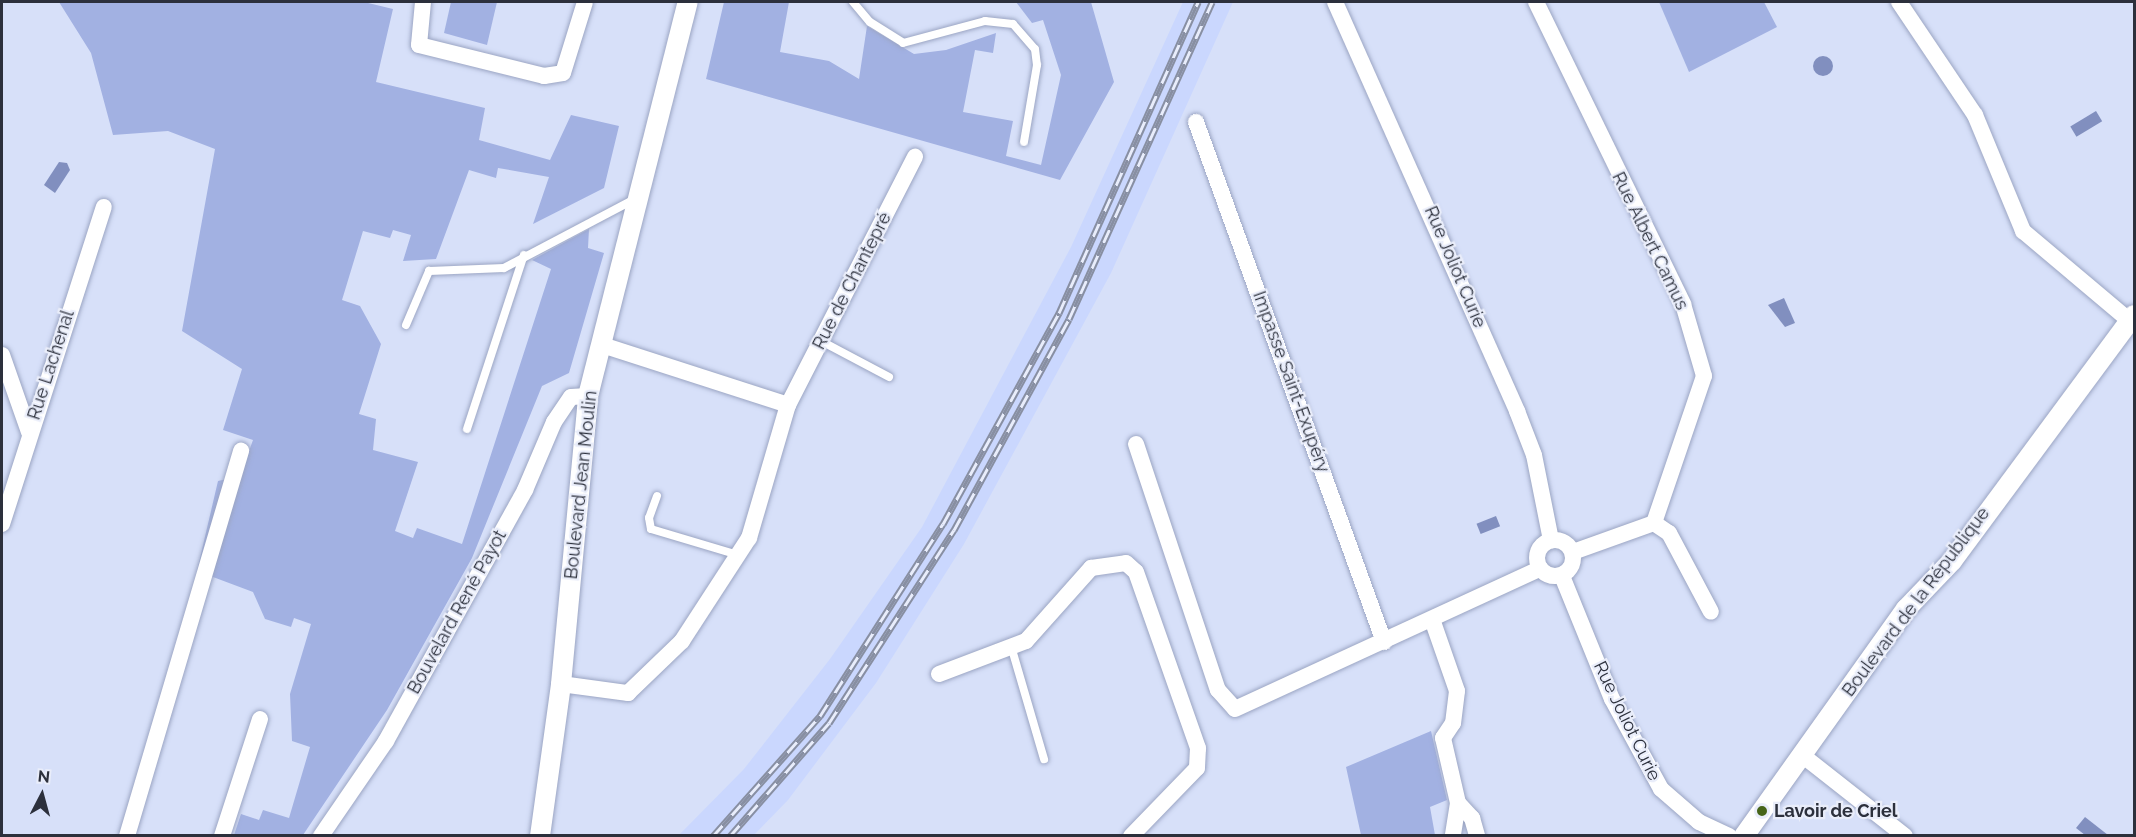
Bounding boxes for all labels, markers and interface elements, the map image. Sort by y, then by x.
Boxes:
street label: Rue Albert Camus [1607,168,1693,314]
street label: Rue Joliot Curie [1420,203,1490,331]
street label: Rue de Chantepré [808,209,896,353]
street label: Impasse Saint-Exupéry [1248,288,1334,476]
street label: Rue Lachenal [23,307,79,423]
street label: Boulevard Jean Moulin [560,389,602,581]
street label: Boulevard de la République [1838,503,1994,701]
street label: Bouvelard René Payot [403,526,511,698]
street label: Rue Joliot Curie [1589,658,1665,784]
north arrow [12,765,72,825]
text: N [37,767,51,787]
place label: Lavoir de Criel [1774,800,1898,822]
marker: Lavoir de Criel [1755,804,1769,818]

